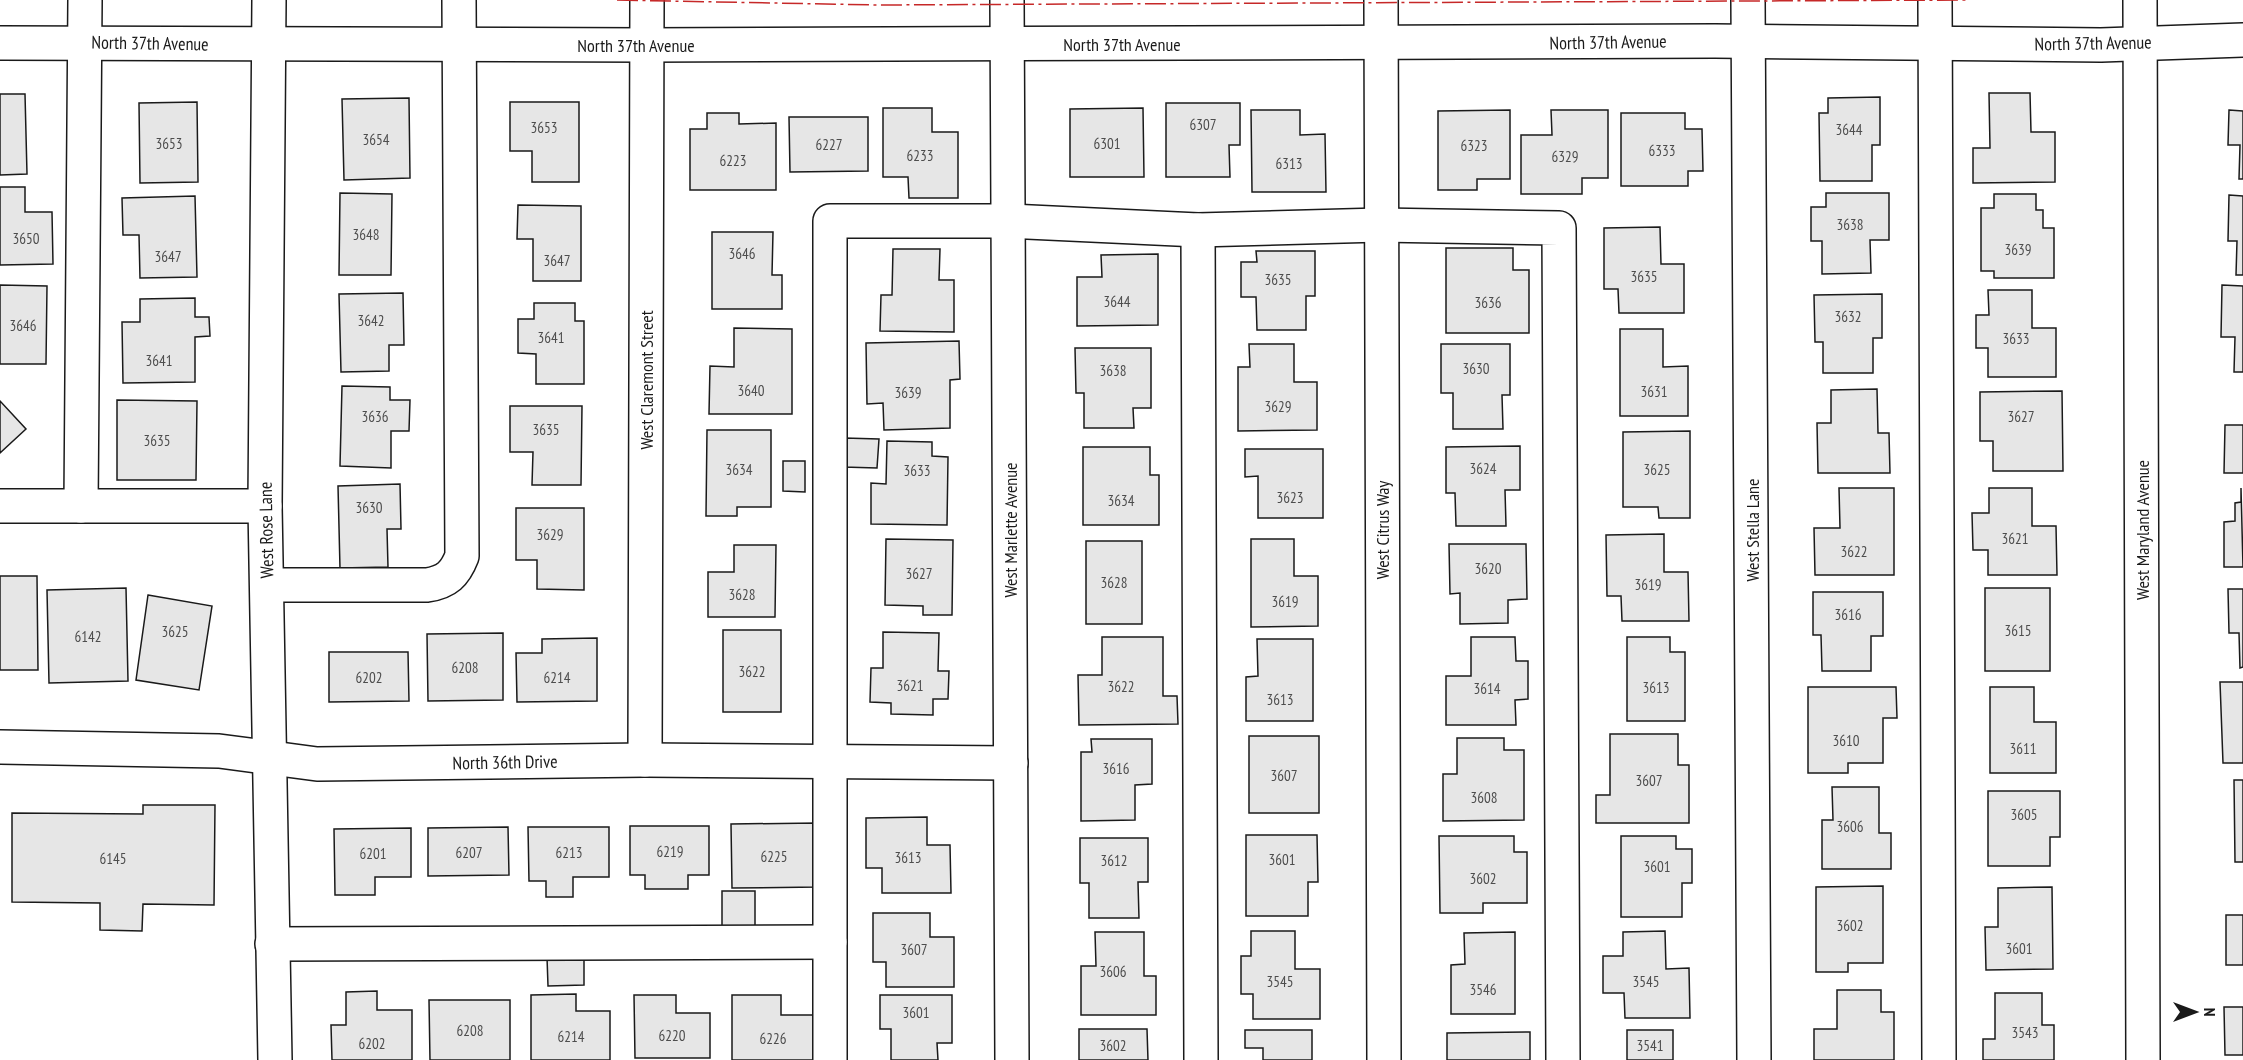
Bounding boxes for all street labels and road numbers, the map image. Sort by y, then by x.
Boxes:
street label: North 37th Avenue [1549,29,1667,55]
street label: North 37th Avenue [91,30,209,56]
street label: North 37th Avenue [2034,30,2152,56]
street label: North 37th Avenue [1063,33,1181,56]
street label: North 37th Avenue [577,34,695,57]
street label: West Claremont Street [635,310,658,450]
street label: West Maryland Avenue [2131,460,2154,600]
street label: West Marlette Avenue [999,463,1022,598]
street label: West Stella Lane [1741,479,1764,581]
street label: West Citrus Way [1371,480,1394,579]
street label: West Rose Lane [254,482,278,578]
street label: North 36th Drive [452,750,558,774]

